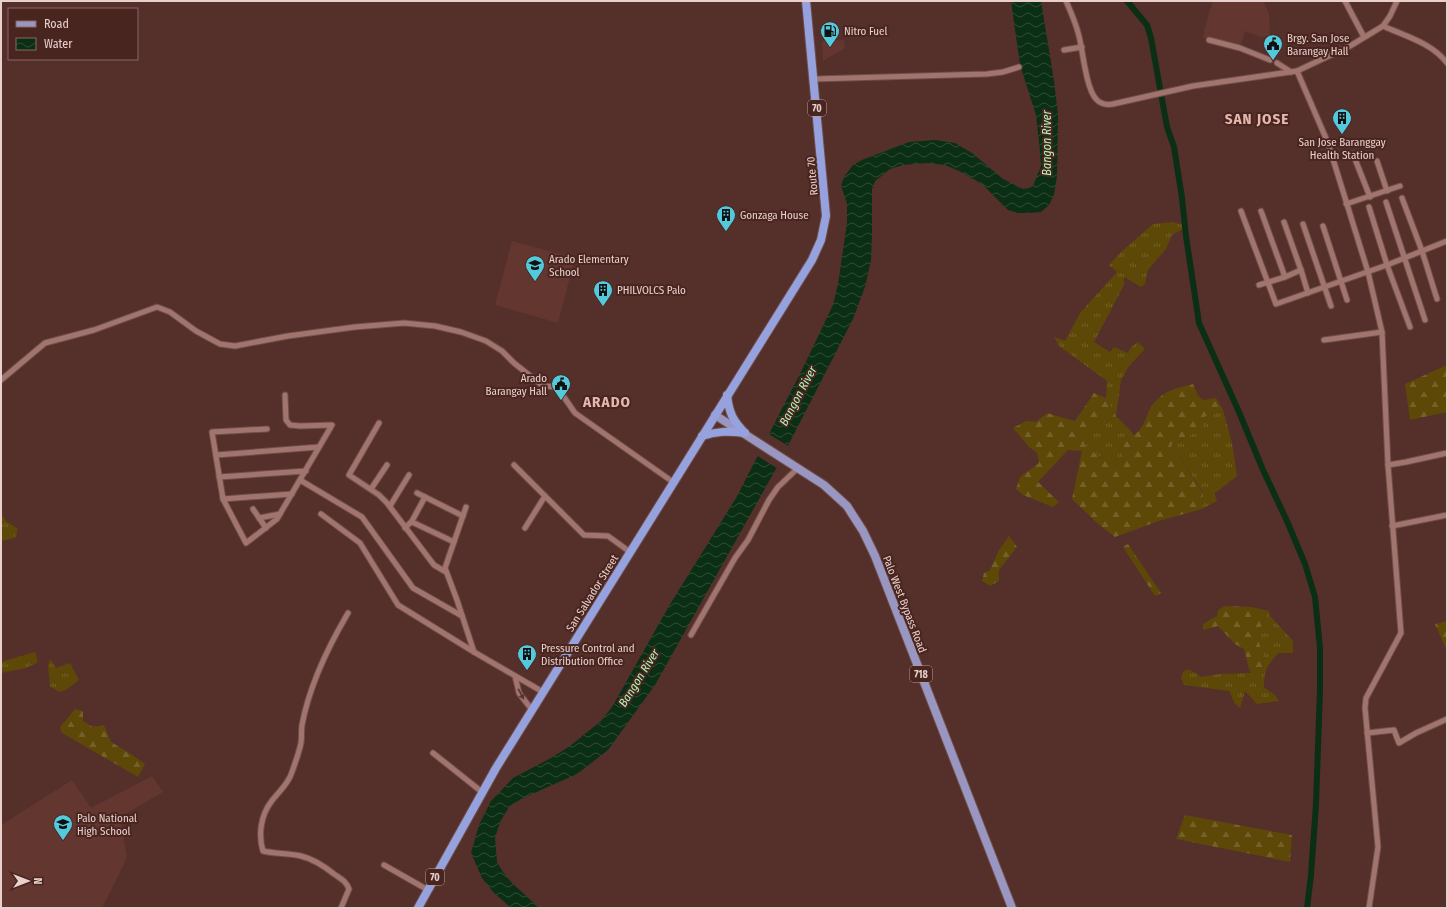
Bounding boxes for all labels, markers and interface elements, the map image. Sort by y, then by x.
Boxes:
legend [8,8,138,60]
text: Road [44,17,69,31]
fuel station icon: Nitro Fuel [819,20,841,48]
place label: Nitro Fuel [844,25,888,38]
place label: Brgy. San Jose Barangay Hall [1287,32,1349,58]
public building icon: Brgy. San Jose Barangay Hall [1262,33,1284,61]
text: Water [44,37,73,51]
road number: 70 [808,100,826,116]
building icon: San Jose Baranggay Health Station [1331,107,1353,135]
water label: Bangon River [1040,109,1054,176]
district label: SAN JOSE [1225,110,1289,128]
place label: San Jose Baranggay Health Station [1298,136,1386,162]
street label: Route 70 [804,156,821,196]
building icon: Gonzaga House [715,204,737,232]
place label: Gonzaga House [740,209,809,222]
place label: Arado Elementary School [549,253,629,279]
school or university icon: Arado Elementary School [524,254,546,282]
building icon: PHILVOLCS Palo [592,279,614,307]
place label: PHILVOLCS Palo [617,284,686,297]
water label: Bangon River [776,363,820,428]
place label: Arado Barangay Hall [485,372,547,398]
public building icon: Arado Barangay Hall [550,373,572,401]
district label: ARADO [582,393,631,411]
street label: San Salvador Street [564,552,621,634]
street label: Palo West Bypass Road [880,554,929,654]
place label: Pressure Control and Distribution Office [541,642,635,668]
building icon: Pressure Control and Distribution Office [516,643,538,671]
water label: Bangon River [616,646,663,709]
road number: 718 [910,666,932,682]
one-way arrow [518,688,524,700]
place label: Palo National High School [77,812,137,838]
school or university icon: Palo National High School [52,813,74,841]
north arrow [8,861,48,901]
road number: 70 [426,869,444,885]
text: N [31,878,44,884]

